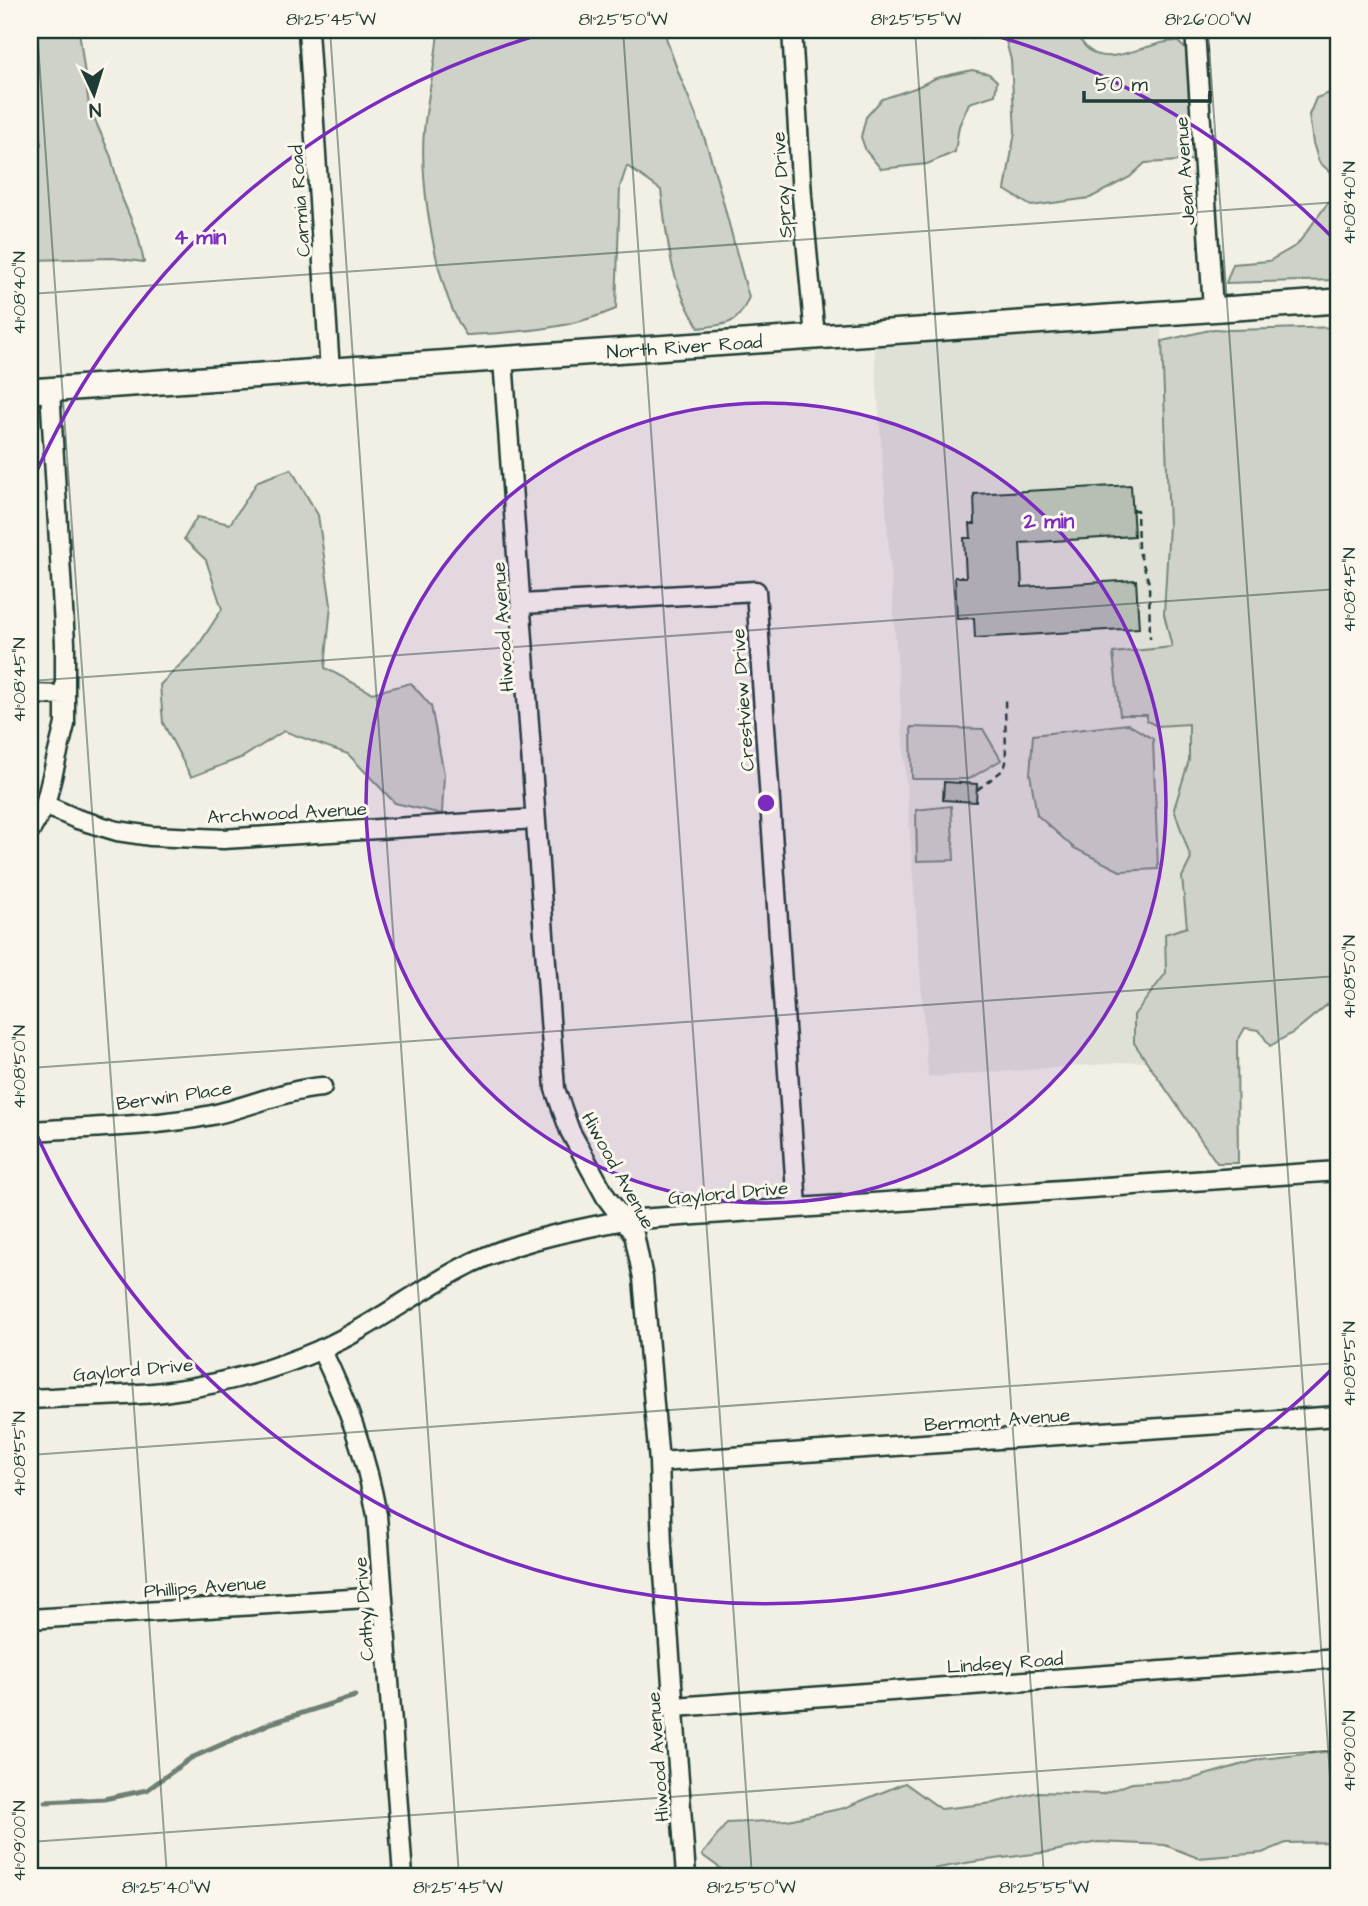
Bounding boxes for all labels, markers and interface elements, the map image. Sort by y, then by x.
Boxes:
text: 81°25'45"W [286,7,376,32]
text: 81°25'50"W [578,7,668,32]
text: 81°25'55"W [871,7,961,32]
text: 81°26'00"W [1165,7,1251,32]
north arrow [60,60,130,130]
scale bar [1084,60,1210,104]
text: 50 m [1095,70,1149,99]
text: N [88,96,102,123]
street label: Jean Avenue [1168,116,1203,226]
street label: Spray Drive [765,131,801,239]
street label: Carmia Road [283,144,318,258]
text: 41°08'40"N [1337,161,1362,245]
text: 4 min [174,223,227,252]
text: 41°08'40"N [7,251,32,335]
street label: North River Road [606,329,764,366]
text: 2 min [1023,507,1075,536]
text: 41°08'45"N [1337,548,1362,633]
street label: Hiwood Avenue [485,561,522,693]
street label: Crestview Drive [725,628,762,772]
text: 41°08'45"N [7,638,32,723]
centre of rings [754,791,778,815]
street label: Archwood Avenue [207,796,368,831]
text: 41°08'50"N [1337,935,1362,1019]
text: 41°08'50"N [7,1025,32,1109]
street label: Berwin Place [115,1075,234,1118]
street label: Hiwood Avenue [574,1107,661,1234]
street label: Gaylord Drive [667,1175,789,1213]
text: 41°08'55"N [1337,1321,1362,1407]
street label: Gaylord Drive [72,1352,194,1390]
street label: Bermont Avenue [923,1402,1071,1439]
text: 41°08'55"N [7,1411,32,1497]
street label: Cathy Drive [347,1556,383,1662]
street label: Phillips Avenue [143,1570,267,1605]
street label: Lindsey Road [946,1646,1065,1682]
street label: Hiwood Avenue [640,1691,677,1823]
text: 41°09'00"N [1337,1710,1362,1792]
text: 41°09'00"N [7,1800,32,1882]
text: 81°25'40"W [122,1875,210,1900]
text: 81°25'45"W [413,1875,503,1900]
text: 81°25'50"W [706,1875,796,1900]
text: 81°25'55"W [999,1875,1089,1900]

